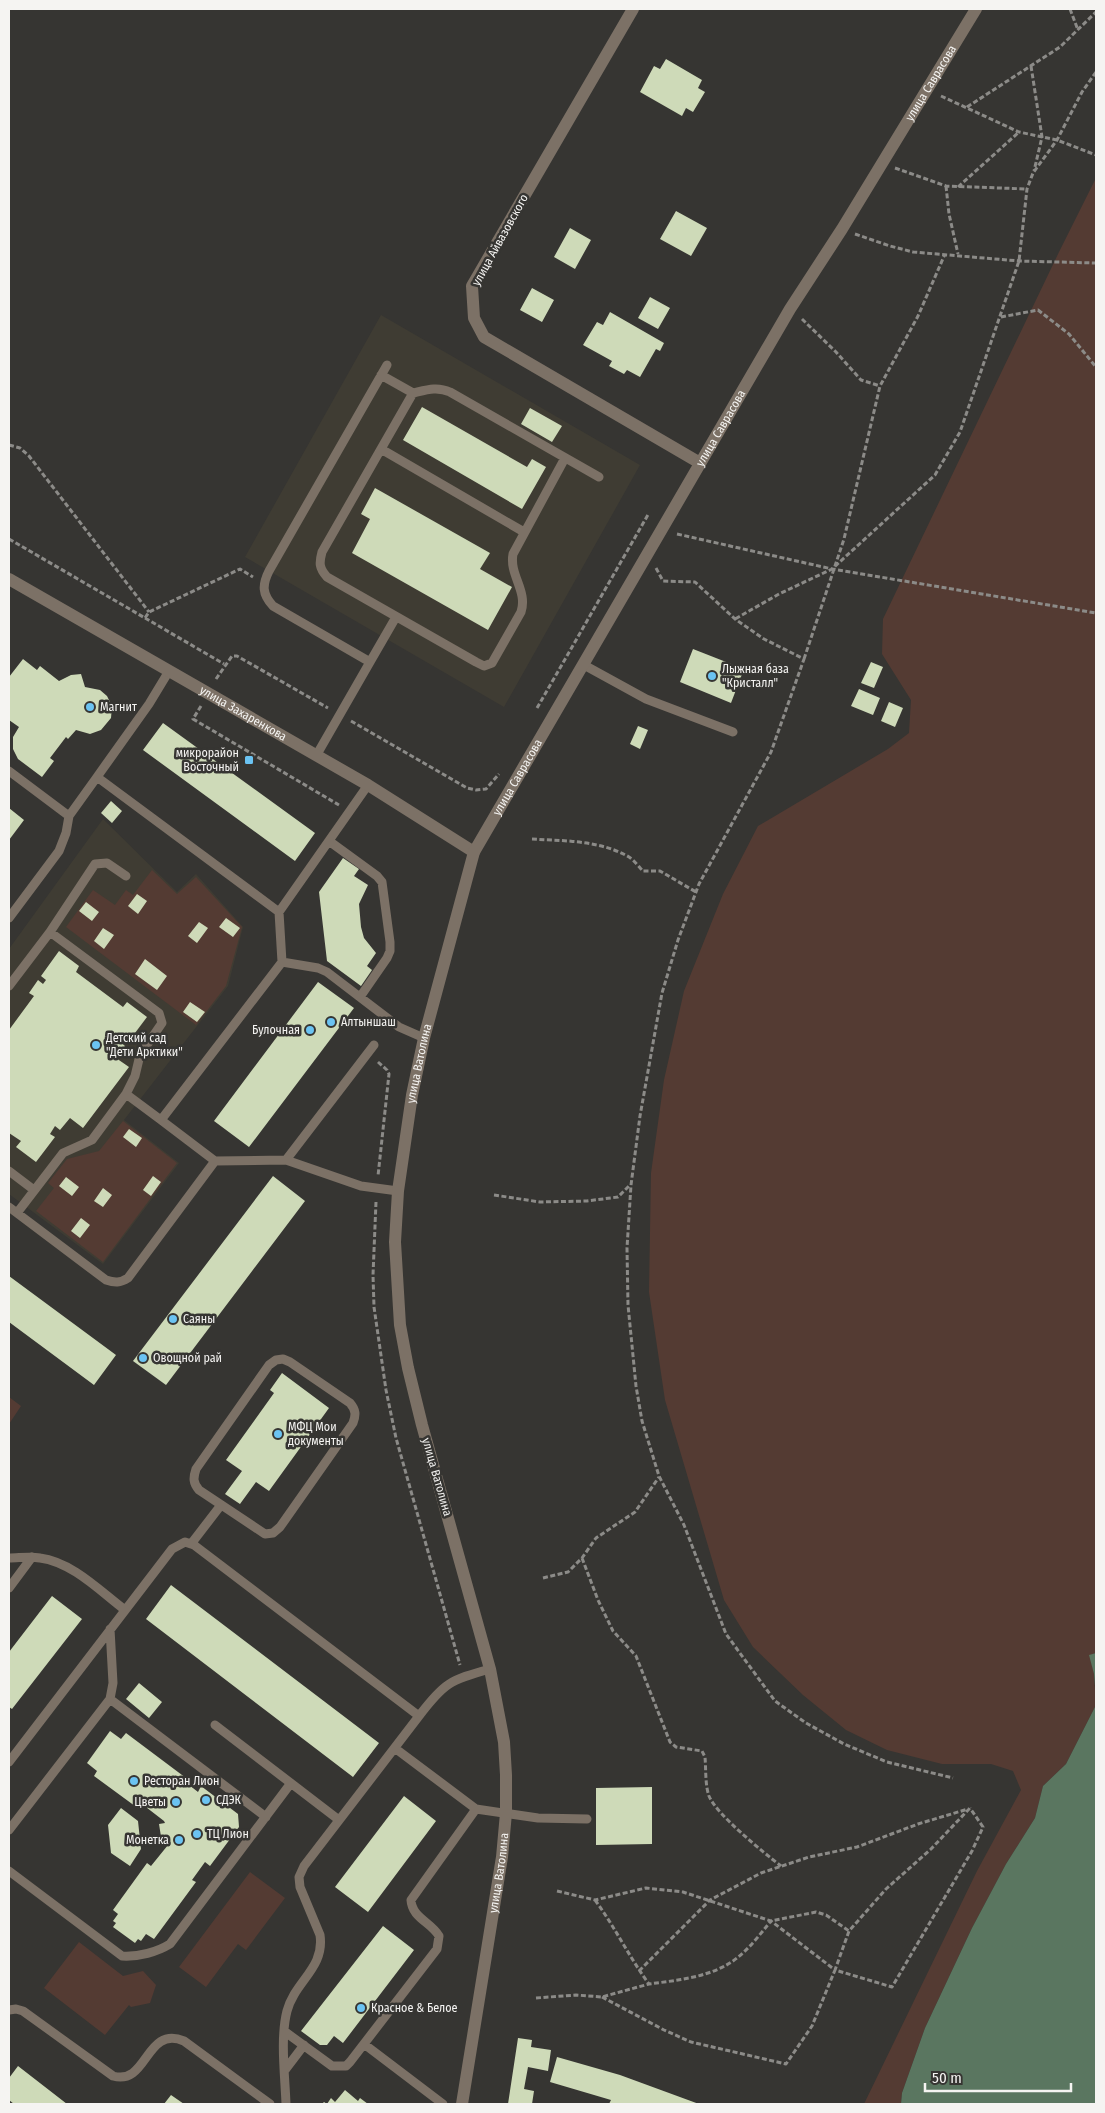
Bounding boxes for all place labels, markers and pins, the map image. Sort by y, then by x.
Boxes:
place label: Лыжная база "Кристалл" [722,662,789,690]
marker: Лыжная база "Кристалл" [706,670,718,682]
place label: Магнит [100,700,137,714]
marker: Магнит [84,701,96,713]
place label: микрорайон Восточный [176,746,239,774]
marker: микрорайон Восточный [243,754,255,766]
place label: Алтыншаш [341,1015,396,1029]
marker: Алтыншаш [325,1016,337,1028]
place label: Булочная [252,1023,300,1037]
marker: Булочная [304,1024,316,1036]
place label: Детский сад "Дети Арктики" [105,1031,183,1059]
marker: Детский сад "Дети Арктики" [90,1039,102,1051]
place label: Саяны [183,1312,215,1326]
marker: Саяны [167,1313,179,1325]
place label: Овощной рай [153,1351,222,1365]
marker: Овощной рай [137,1352,149,1364]
place label: МФЦ Мои документы [288,1420,344,1448]
marker: МФЦ Мои документы [272,1428,284,1440]
place label: Ресторан Лион [144,1774,219,1788]
marker: Ресторан Лион [128,1775,140,1787]
place label: СДЭК [216,1793,242,1807]
marker: СДЭК [200,1794,212,1806]
place label: Цветы [134,1795,166,1809]
marker: Цветы [170,1796,182,1808]
place label: ТЦ Лион [207,1827,249,1841]
marker: ТЦ Лион [191,1828,203,1840]
place label: Монетка [126,1833,169,1847]
marker: Монетка [173,1834,185,1846]
place label: Красное & Белое [371,2001,458,2015]
marker: Красное & Белое [355,2002,367,2014]

